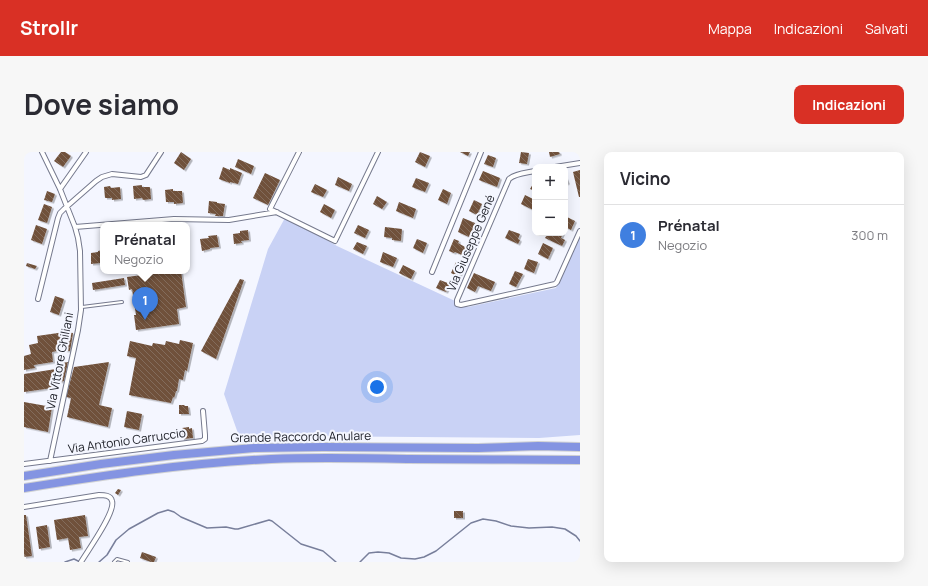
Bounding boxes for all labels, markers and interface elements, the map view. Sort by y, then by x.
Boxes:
text: Strollr [20,15,78,41]
text: Mappa [708,19,752,38]
text: Indicazioni [774,19,843,38]
text: Salvati [865,19,908,38]
text: Dove siamo [24,85,179,123]
button: Indicazioni [794,85,904,124]
map controls [532,164,568,236]
button: + [532,164,568,200]
text: Vicino [620,167,671,190]
street label: Via Giuseppe Gené [443,192,499,294]
button: − [532,200,568,236]
text: Prénatal [658,215,720,236]
popup [100,222,190,274]
text: 1 [630,226,636,244]
text: 300 m [851,226,888,244]
text: Prénatal [114,229,176,250]
text: Negozio [658,236,707,254]
text: Negozio [114,250,163,268]
pin: 1 [132,287,158,320]
street label: Via Vittore Ghiliani [42,311,77,411]
your location [367,377,387,397]
street label: Via Antonio Carruccio [67,424,187,457]
street label: Grande Raccordo Anulare [231,427,371,446]

